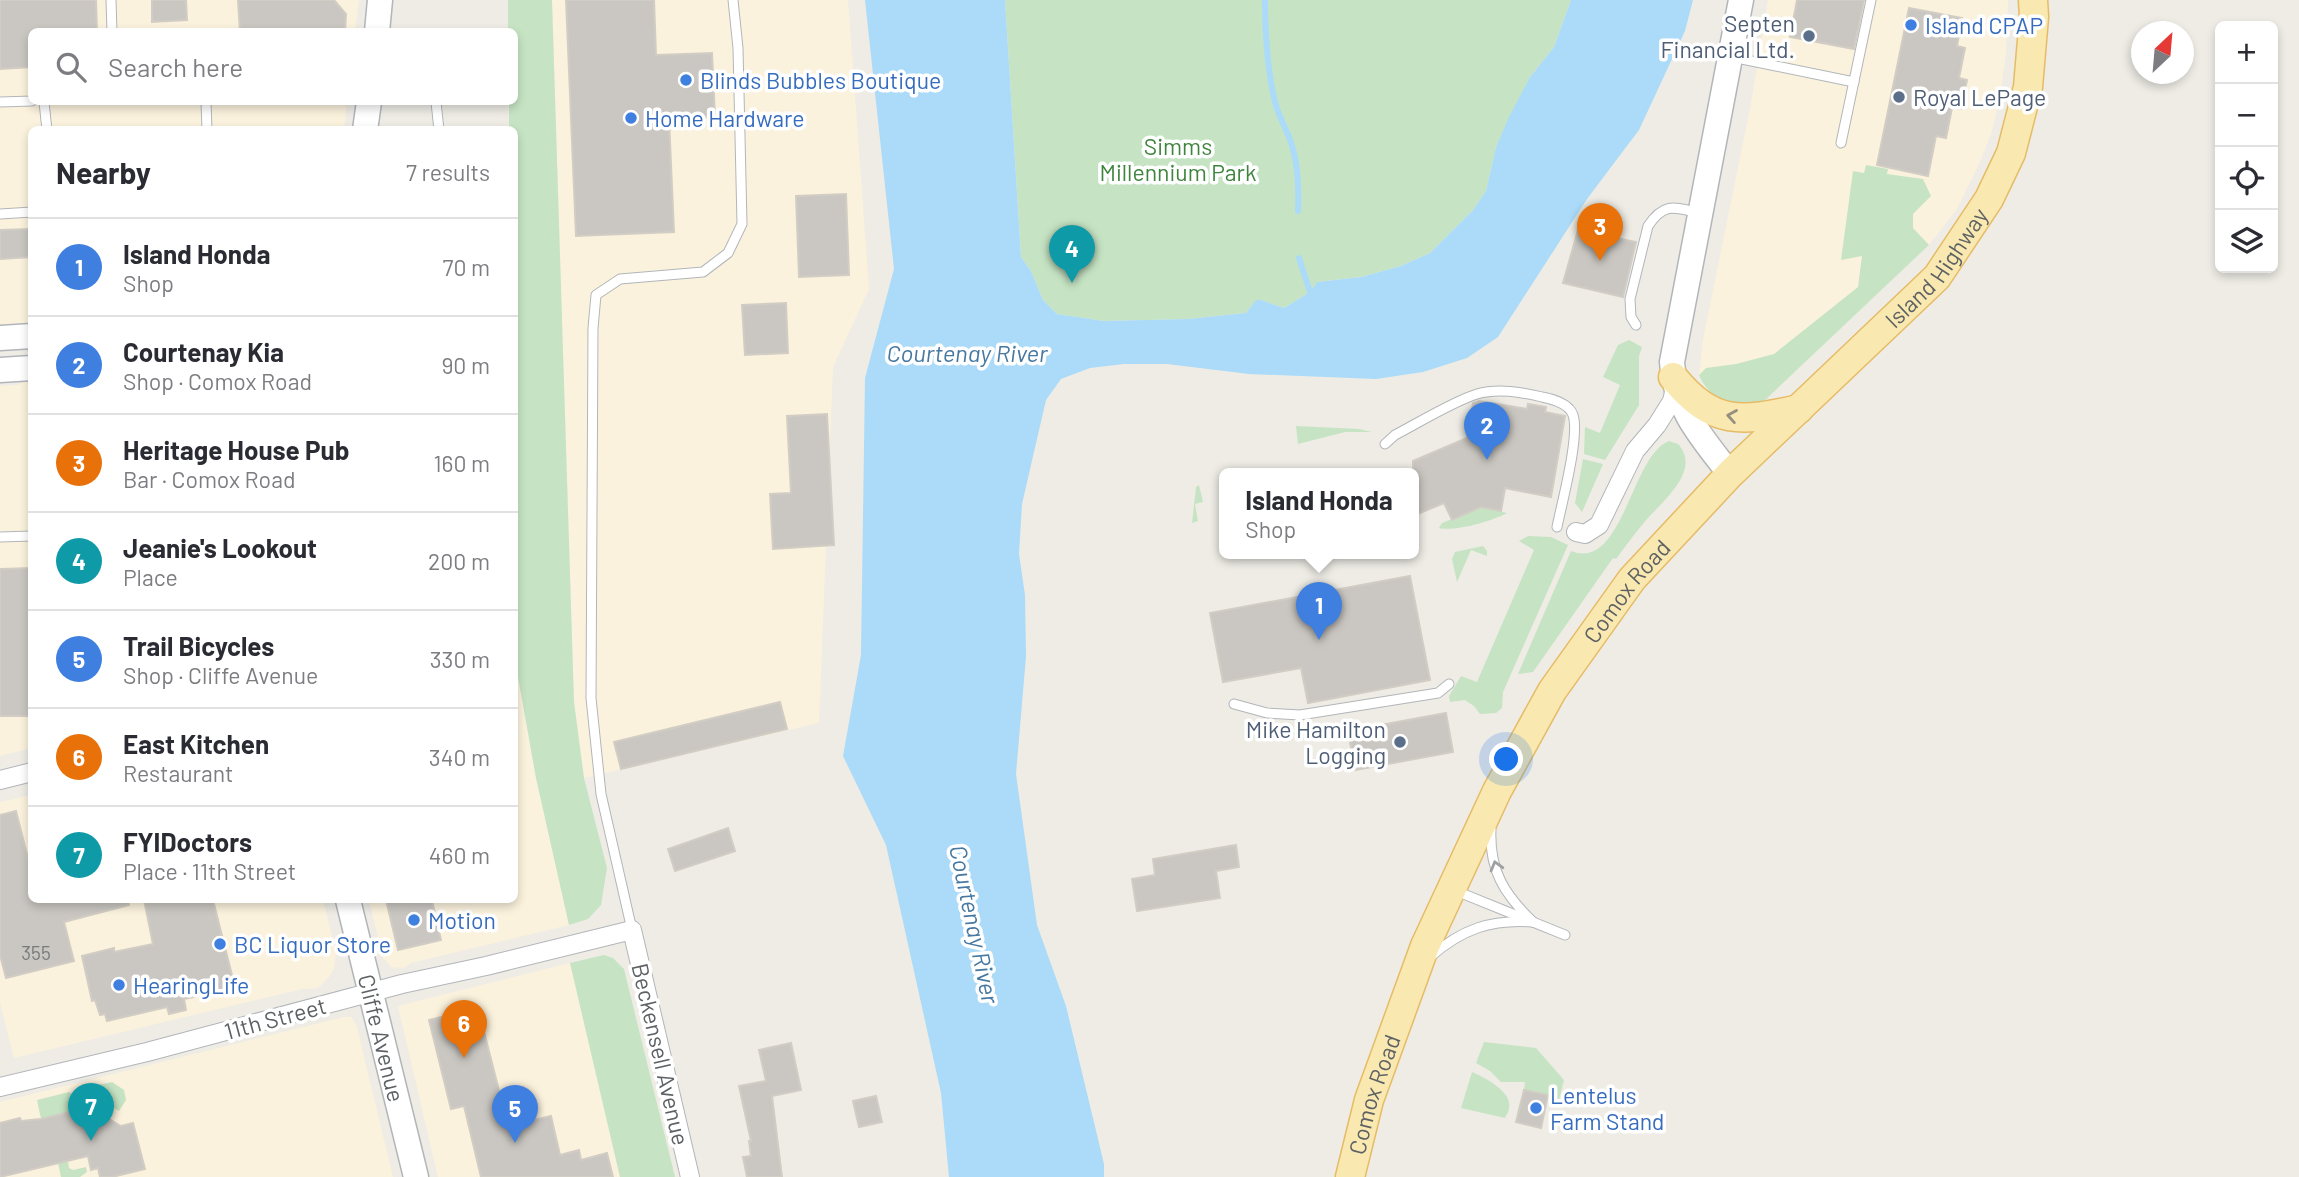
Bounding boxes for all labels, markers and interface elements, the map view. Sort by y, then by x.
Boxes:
place label: Septen Financial Ltd. [1660,9,1795,63]
place label: Island CPAP [1925,11,2043,39]
marker: Island CPAP [1903,17,1919,33]
north arrow [2131,21,2194,84]
map controls [2215,21,2278,273]
button: + [2215,21,2278,84]
search box [28,28,518,105]
marker: Septen Financial Ltd. [1801,28,1817,44]
icon: search [52,48,90,86]
text: Search here [108,51,243,82]
place label: Blinds Bubbles Boutique [700,66,941,94]
marker: Blinds Bubbles Boutique [678,72,694,88]
place label: Royal LePage [1913,83,2046,111]
button: − [2215,84,2278,147]
marker: Royal LePage [1891,89,1907,105]
place label: Home Hardware [645,104,805,132]
marker: Home Hardware [623,110,639,126]
park label: Simms Millennium Park [1100,132,1256,186]
button: locate [2215,147,2278,210]
text: Nearby [56,154,151,190]
text: 7 results [406,158,490,186]
street label: Island Highway [1879,202,1994,333]
pin: 3 [1577,203,1623,261]
button: layers [2215,210,2278,273]
pin: 4 [1049,225,1095,283]
text: Island Honda [123,238,270,269]
text: 1 [75,253,83,281]
text: 70 m [443,253,490,281]
text: Shop [123,269,174,297]
text: Courtenay Kia [123,336,284,367]
water label: Courtenay River [887,338,1049,367]
text: 2 [73,351,85,379]
text: 90 m [441,351,490,379]
text: Shop · Comox Road [123,367,312,395]
pin: 2 [1464,402,1510,460]
one-way arrow [1726,409,1738,424]
text: Heritage House Pub [123,434,349,465]
text: 3 [73,449,85,477]
text: 160 m [433,449,490,477]
text: Bar · Comox Road [123,465,295,493]
popup [1219,468,1419,559]
text: Island Honda [1245,484,1393,515]
text: Shop [1245,515,1296,543]
text: Jeanie's Lookout [123,532,317,563]
street label: Comox Road [1577,533,1676,648]
text: 4 [72,547,86,575]
text: 200 m [428,547,490,575]
text: Place [123,563,178,591]
pin: 1 [1296,582,1342,640]
text: Trail Bicycles [123,630,274,661]
text: 5 [73,645,85,673]
text: 330 m [430,645,490,673]
text: Shop · Cliffe Avenue [123,661,318,689]
place label: Mike Hamilton Logging [1246,715,1386,769]
text: East Kitchen [123,728,269,759]
marker: Mike Hamilton Logging [1392,734,1408,750]
your location [1489,742,1523,776]
text: 6 [73,743,85,771]
text: 340 m [429,743,490,771]
text: Restaurant [123,759,233,787]
text: FYIDoctors [123,826,252,857]
text: 7 [73,841,85,869]
text: 460 m [429,841,490,869]
water label: Courtenay River [944,842,1006,1007]
text: Place · 11th Street [123,857,296,885]
one-way arrow [1489,861,1504,873]
place label: Motion [428,906,496,934]
marker: Motion [406,912,422,928]
place label: BC Liquor Store [234,930,391,958]
marker: BC Liquor Store [212,936,228,952]
house number: 355 [21,941,51,964]
street label: Beckensell Avenue [626,960,696,1148]
place label: HearingLife [133,971,249,999]
street label: Cliffe Avenue [353,971,411,1105]
marker: HearingLife [111,977,127,993]
street label: 11th Street [221,991,329,1045]
pin: 6 [441,1000,487,1058]
street label: Comox Road [1342,1031,1406,1157]
place label: Lentelus Farm Stand [1550,1081,1664,1135]
pin: 7 [68,1083,114,1141]
pin: 5 [492,1085,538,1143]
marker: Lentelus Farm Stand [1528,1100,1544,1116]

